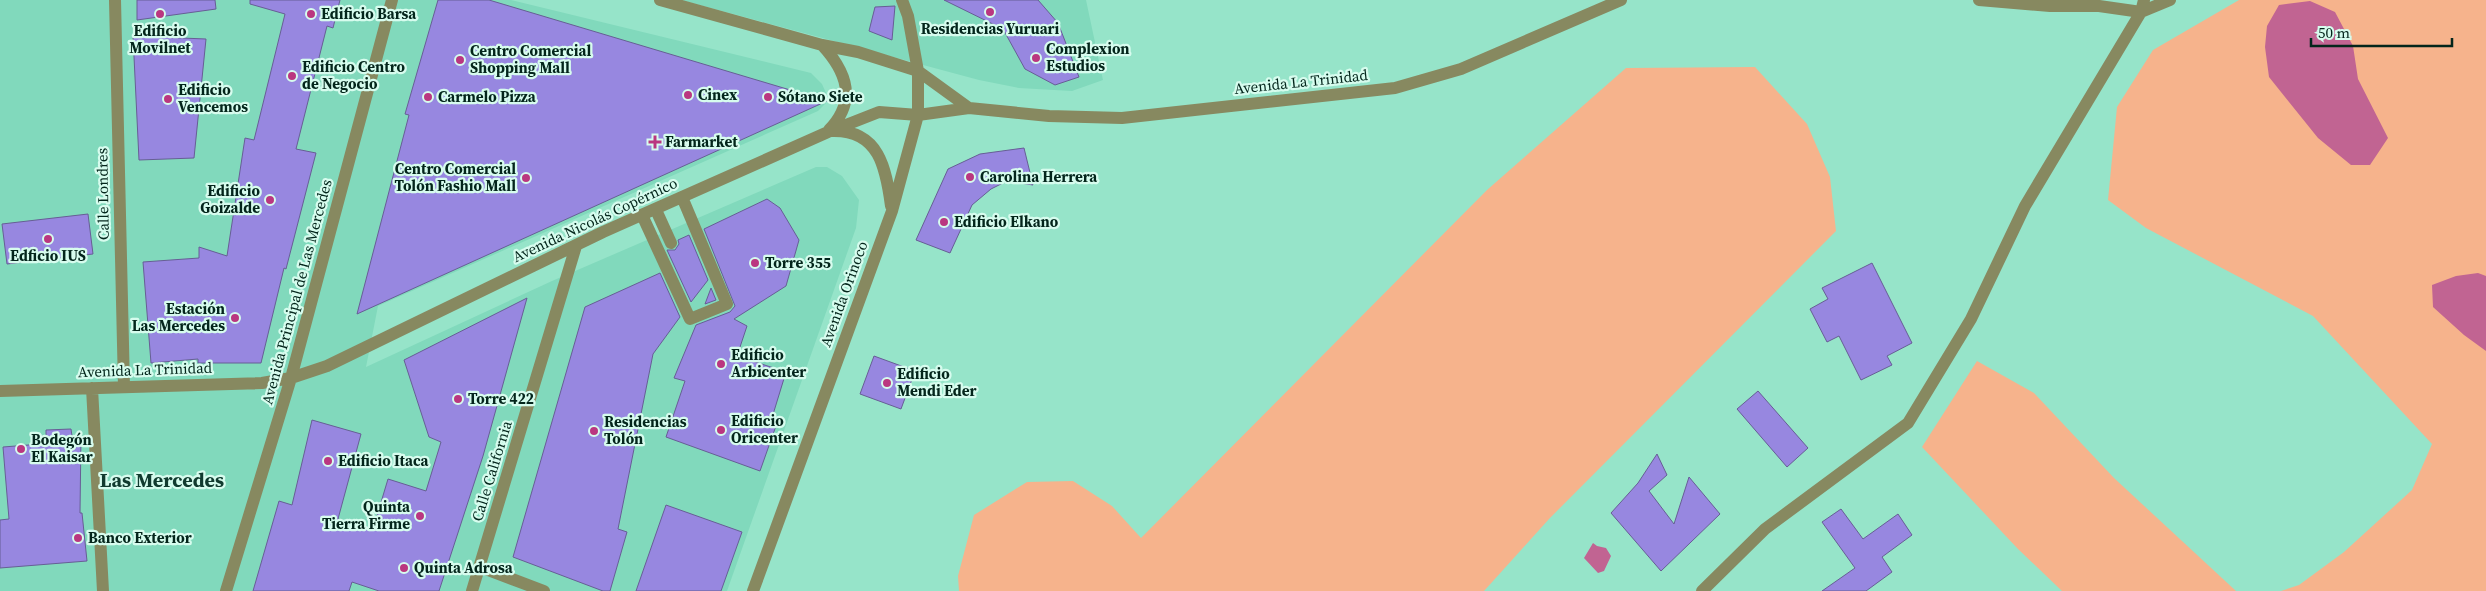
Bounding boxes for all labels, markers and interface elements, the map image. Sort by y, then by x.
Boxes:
place label: Edificio Barsa [321,3,417,24]
marker: Residencias Yuruari [984,6,996,18]
marker: Edificio Movilnet [154,8,166,20]
marker: Edificio Barsa [305,8,317,20]
scale bar [2311,15,2452,47]
place label: Residencias Yuruari [921,18,1060,39]
place label: Edificio Movilnet [129,20,191,58]
text: 50 m [2318,22,2350,43]
place label: Complexion Estudios [1046,38,1130,76]
place label: Centro Comercial Shopping Mall [470,40,591,78]
marker: Complexion Estudios [1030,52,1042,64]
marker: Centro Comercial Shopping Mall [454,54,466,66]
place label: Edificio Centro de Negocio [302,56,405,94]
street label: Avenida La Trinidad [1233,64,1369,99]
marker: Edificio Centro de Negocio [286,70,298,82]
place label: Edificio Vencemos [178,79,248,117]
place label: Cinex [698,84,738,105]
place label: Carmelo Pizza [438,86,537,107]
place label: Sótano Siete [778,86,863,107]
marker: Cinex [682,89,694,101]
marker: Carmelo Pizza [422,91,434,103]
marker: Sótano Siete [762,91,774,103]
marker: Edificio Vencemos [162,93,174,105]
place label: Farmarket [665,131,738,152]
marker: Farmarket [649,136,661,148]
street label: Calle Londres [91,148,114,240]
place label: Centro Comercial Tolón Fashio Mall [395,158,516,196]
place label: Carolina Herrera [980,166,1098,187]
marker: Carolina Herrera [964,171,976,183]
street label: Avenida Nicolás Copérnico [509,172,680,267]
marker: Centro Comercial Tolón Fashio Mall [520,172,532,184]
street label: Avenida Principal de Las Mercedes [256,177,337,407]
place label: Edificio Goizalde [200,180,261,218]
marker: Edificio Goizalde [264,194,276,206]
place label: Edificio Elkano [954,211,1059,232]
marker: Edificio Elkano [938,216,950,228]
marker: Edficio IUS [42,233,54,245]
street label: Avenida Orinoco [815,238,872,350]
place label: Edficio IUS [10,245,86,266]
place label: Torre 355 [765,252,831,273]
marker: Torre 355 [749,257,761,269]
place label: Estación Las Mercedes [132,298,225,336]
marker: Estación Las Mercedes [229,312,241,324]
place label: Edificio Arbicenter [731,344,806,382]
street label: Avenida La Trinidad [78,357,213,382]
marker: Edificio Arbicenter [715,358,727,370]
place label: Edificio Mendi Eder [897,363,976,401]
marker: Edificio Mendi Eder [881,377,893,389]
place label: Torre 422 [468,388,534,409]
marker: Torre 422 [452,393,464,405]
place label: Edificio Oricenter [731,410,798,448]
place label: Residencias Tolón [604,411,687,449]
street label: Calle California [466,418,517,524]
marker: Edificio Oricenter [715,424,727,436]
marker: Residencias Tolón [588,425,600,437]
place label: Bodegón El Kaisar [31,429,93,467]
marker: Bodegón El Kaisar [15,443,27,455]
place label: Edificio Itaca [338,450,429,471]
marker: Edificio Itaca [322,455,334,467]
district label: Las Mercedes [100,466,224,494]
place label: Quinta Tierra Firme [322,496,411,534]
marker: Quinta Tierra Firme [414,510,426,522]
place label: Banco Exterior [88,527,192,548]
marker: Banco Exterior [72,532,84,544]
place label: Quinta Adrosa [414,557,514,578]
marker: Quinta Adrosa [398,562,410,574]

